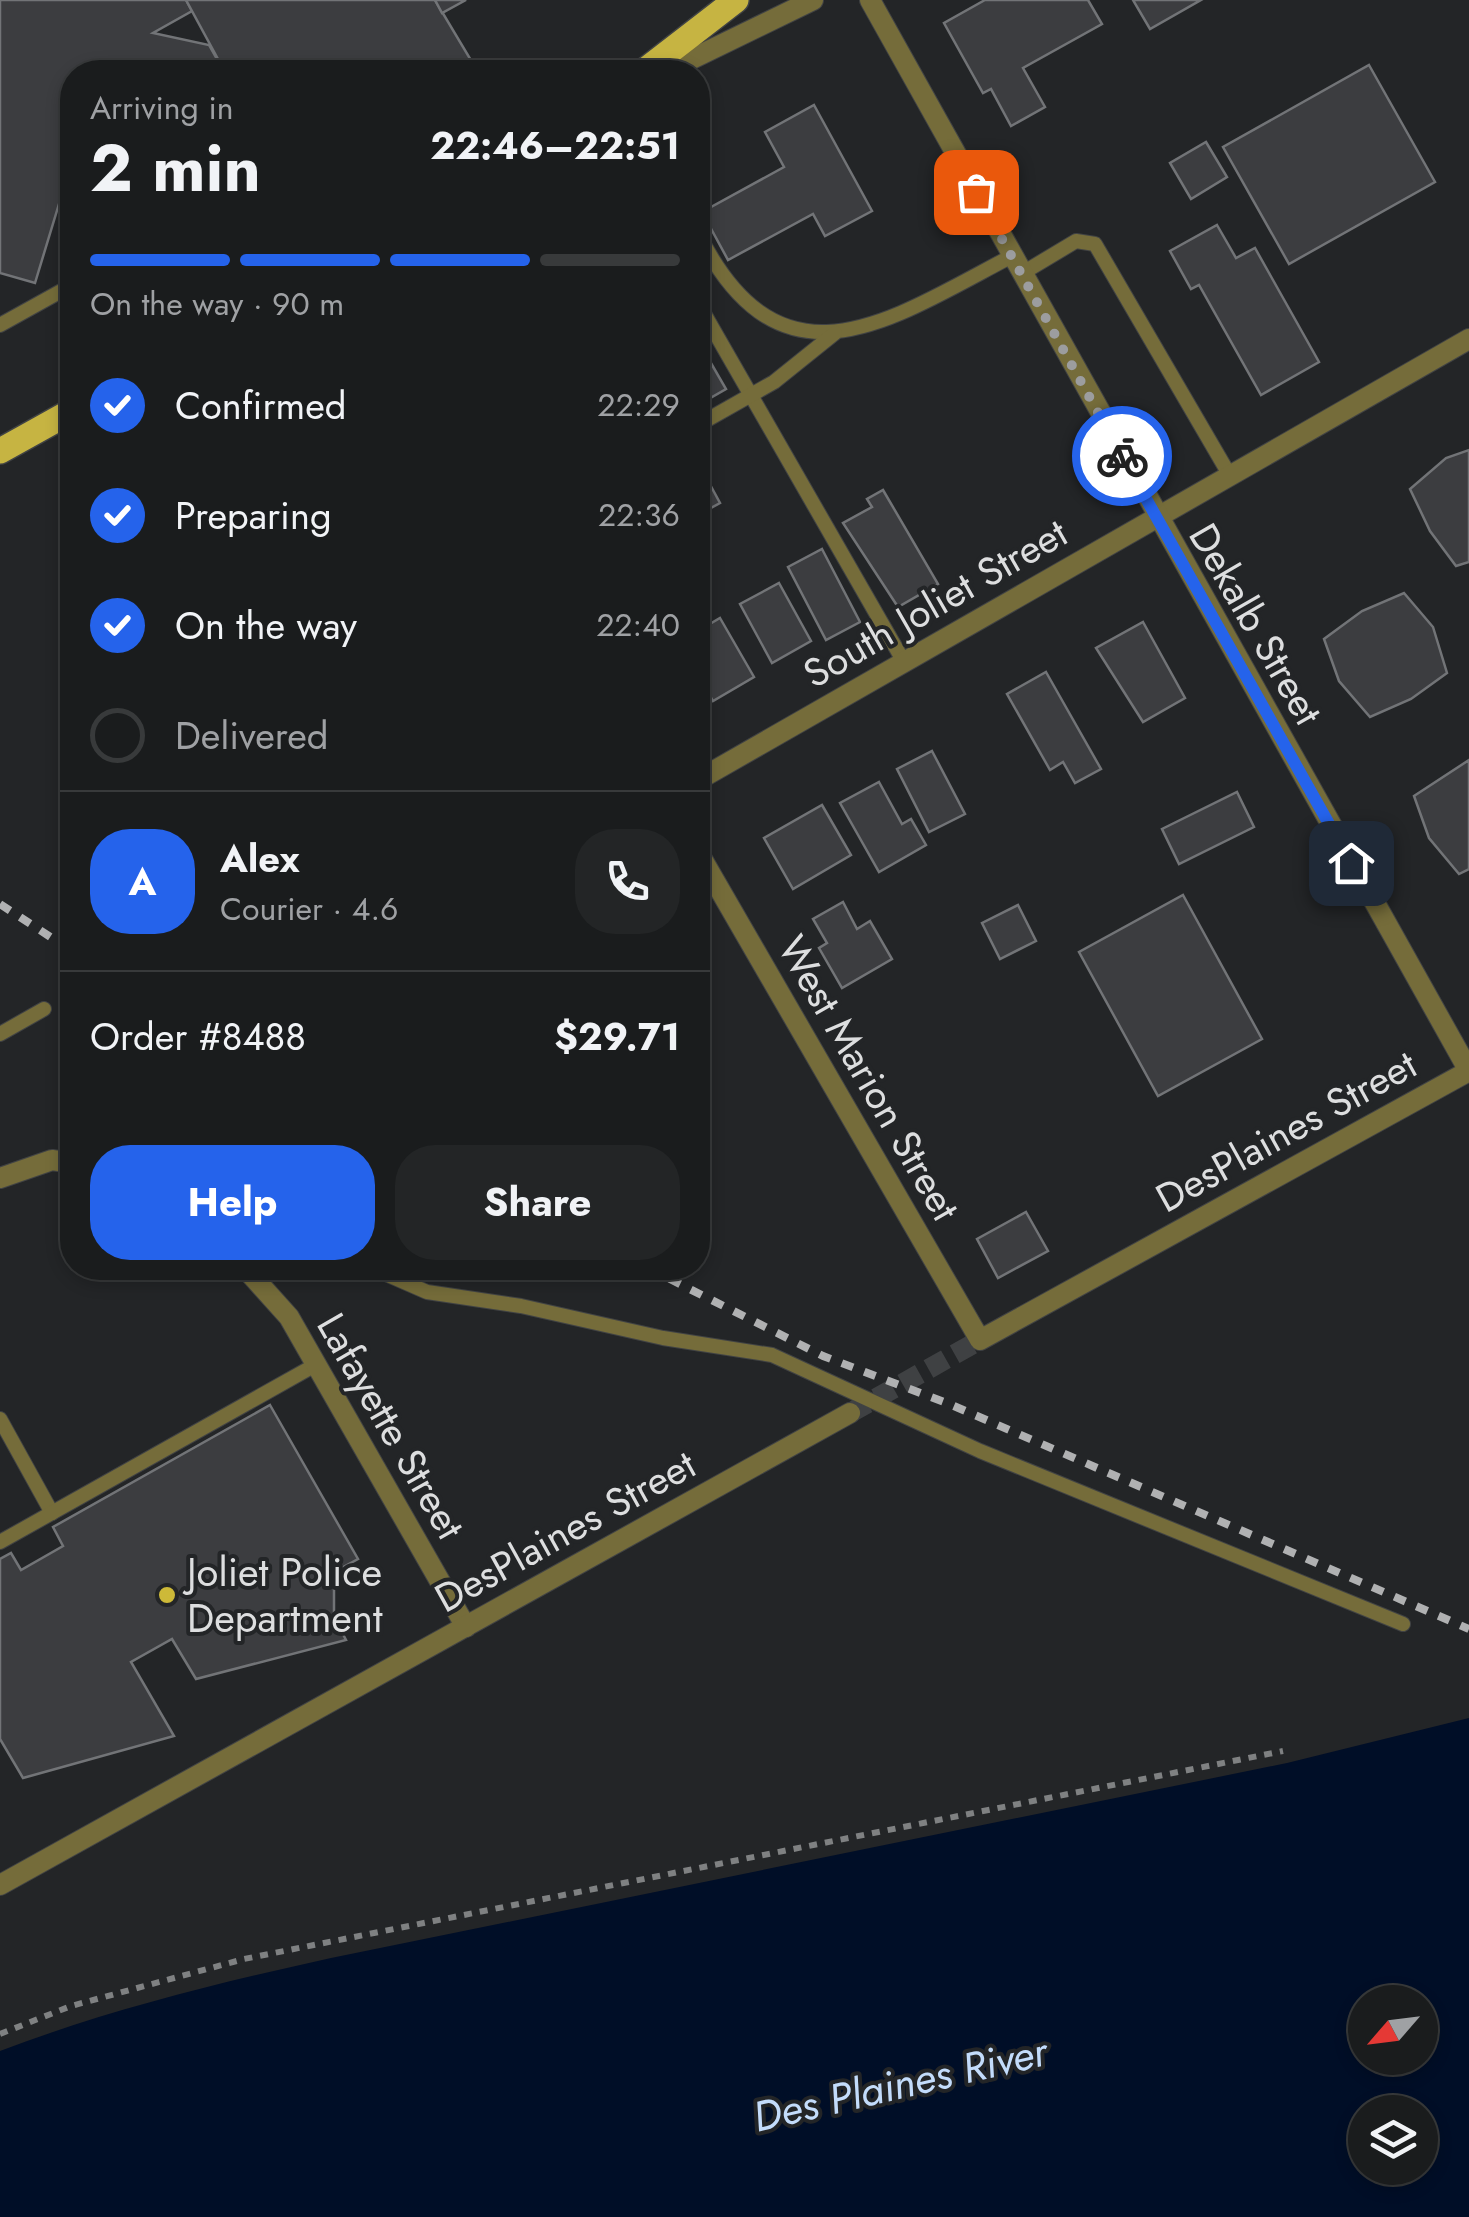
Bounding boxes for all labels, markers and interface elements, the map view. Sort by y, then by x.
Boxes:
text: Arriving in [90,85,234,131]
text: 22:46–22:51 [430,118,680,173]
text: 2 min [90,121,261,215]
pin [934,150,1019,235]
icon: bag [949,165,1004,220]
text: On the way · 90 m [90,281,344,327]
icon: check [90,378,145,433]
text: Confirmed [175,378,346,433]
text: 22:29 [597,382,680,428]
courier [1072,406,1172,506]
icon: bike [1095,429,1150,484]
icon: check [90,488,145,543]
text: Preparing [175,488,332,543]
text: 22:36 [598,492,680,538]
street label: South Joliet Street [792,504,1078,702]
street label: Dekalb Street [1175,512,1337,736]
icon: check [90,598,145,653]
text: On the way [175,598,357,653]
text: 22:40 [596,602,680,648]
text: Delivered [175,708,328,763]
pin [1309,821,1394,906]
button: phone [575,829,680,934]
text: Alex [220,831,300,886]
icon: home [1324,836,1379,891]
text: A [129,854,156,909]
text: Courier · 4.6 [220,886,398,932]
street label: West Marion Street [764,925,975,1232]
text: Order #8488 [90,1009,306,1064]
text: $29.71 [554,1009,680,1064]
street label: DesPlaines Street [1145,1035,1427,1227]
button: Help [90,1145,375,1260]
button: Share [395,1145,680,1260]
street label: Lafayette Street [303,1302,479,1550]
street label: DesPlaines Street [424,1435,706,1627]
place label: Joliet Police Department [182,1543,383,1647]
marker: Joliet Police Department [156,1584,178,1606]
north arrow [1348,1985,1438,2075]
map controls [1348,1985,1438,2185]
water label: Des Plaines River [747,2020,1055,2148]
button: layers [1348,2095,1438,2185]

